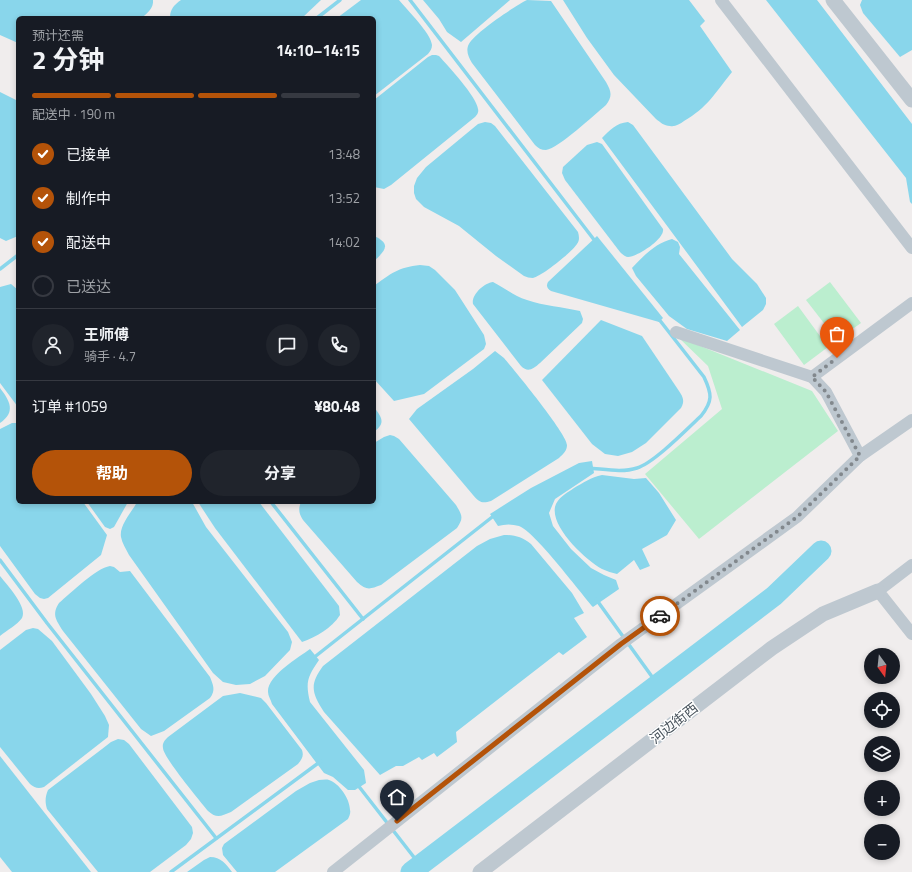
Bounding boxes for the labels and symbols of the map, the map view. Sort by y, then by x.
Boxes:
pin [820,317,854,358]
courier [640,596,680,636]
north arrow [864,648,900,684]
street label: 河边街西 [645,697,702,748]
pin [380,780,414,821]

